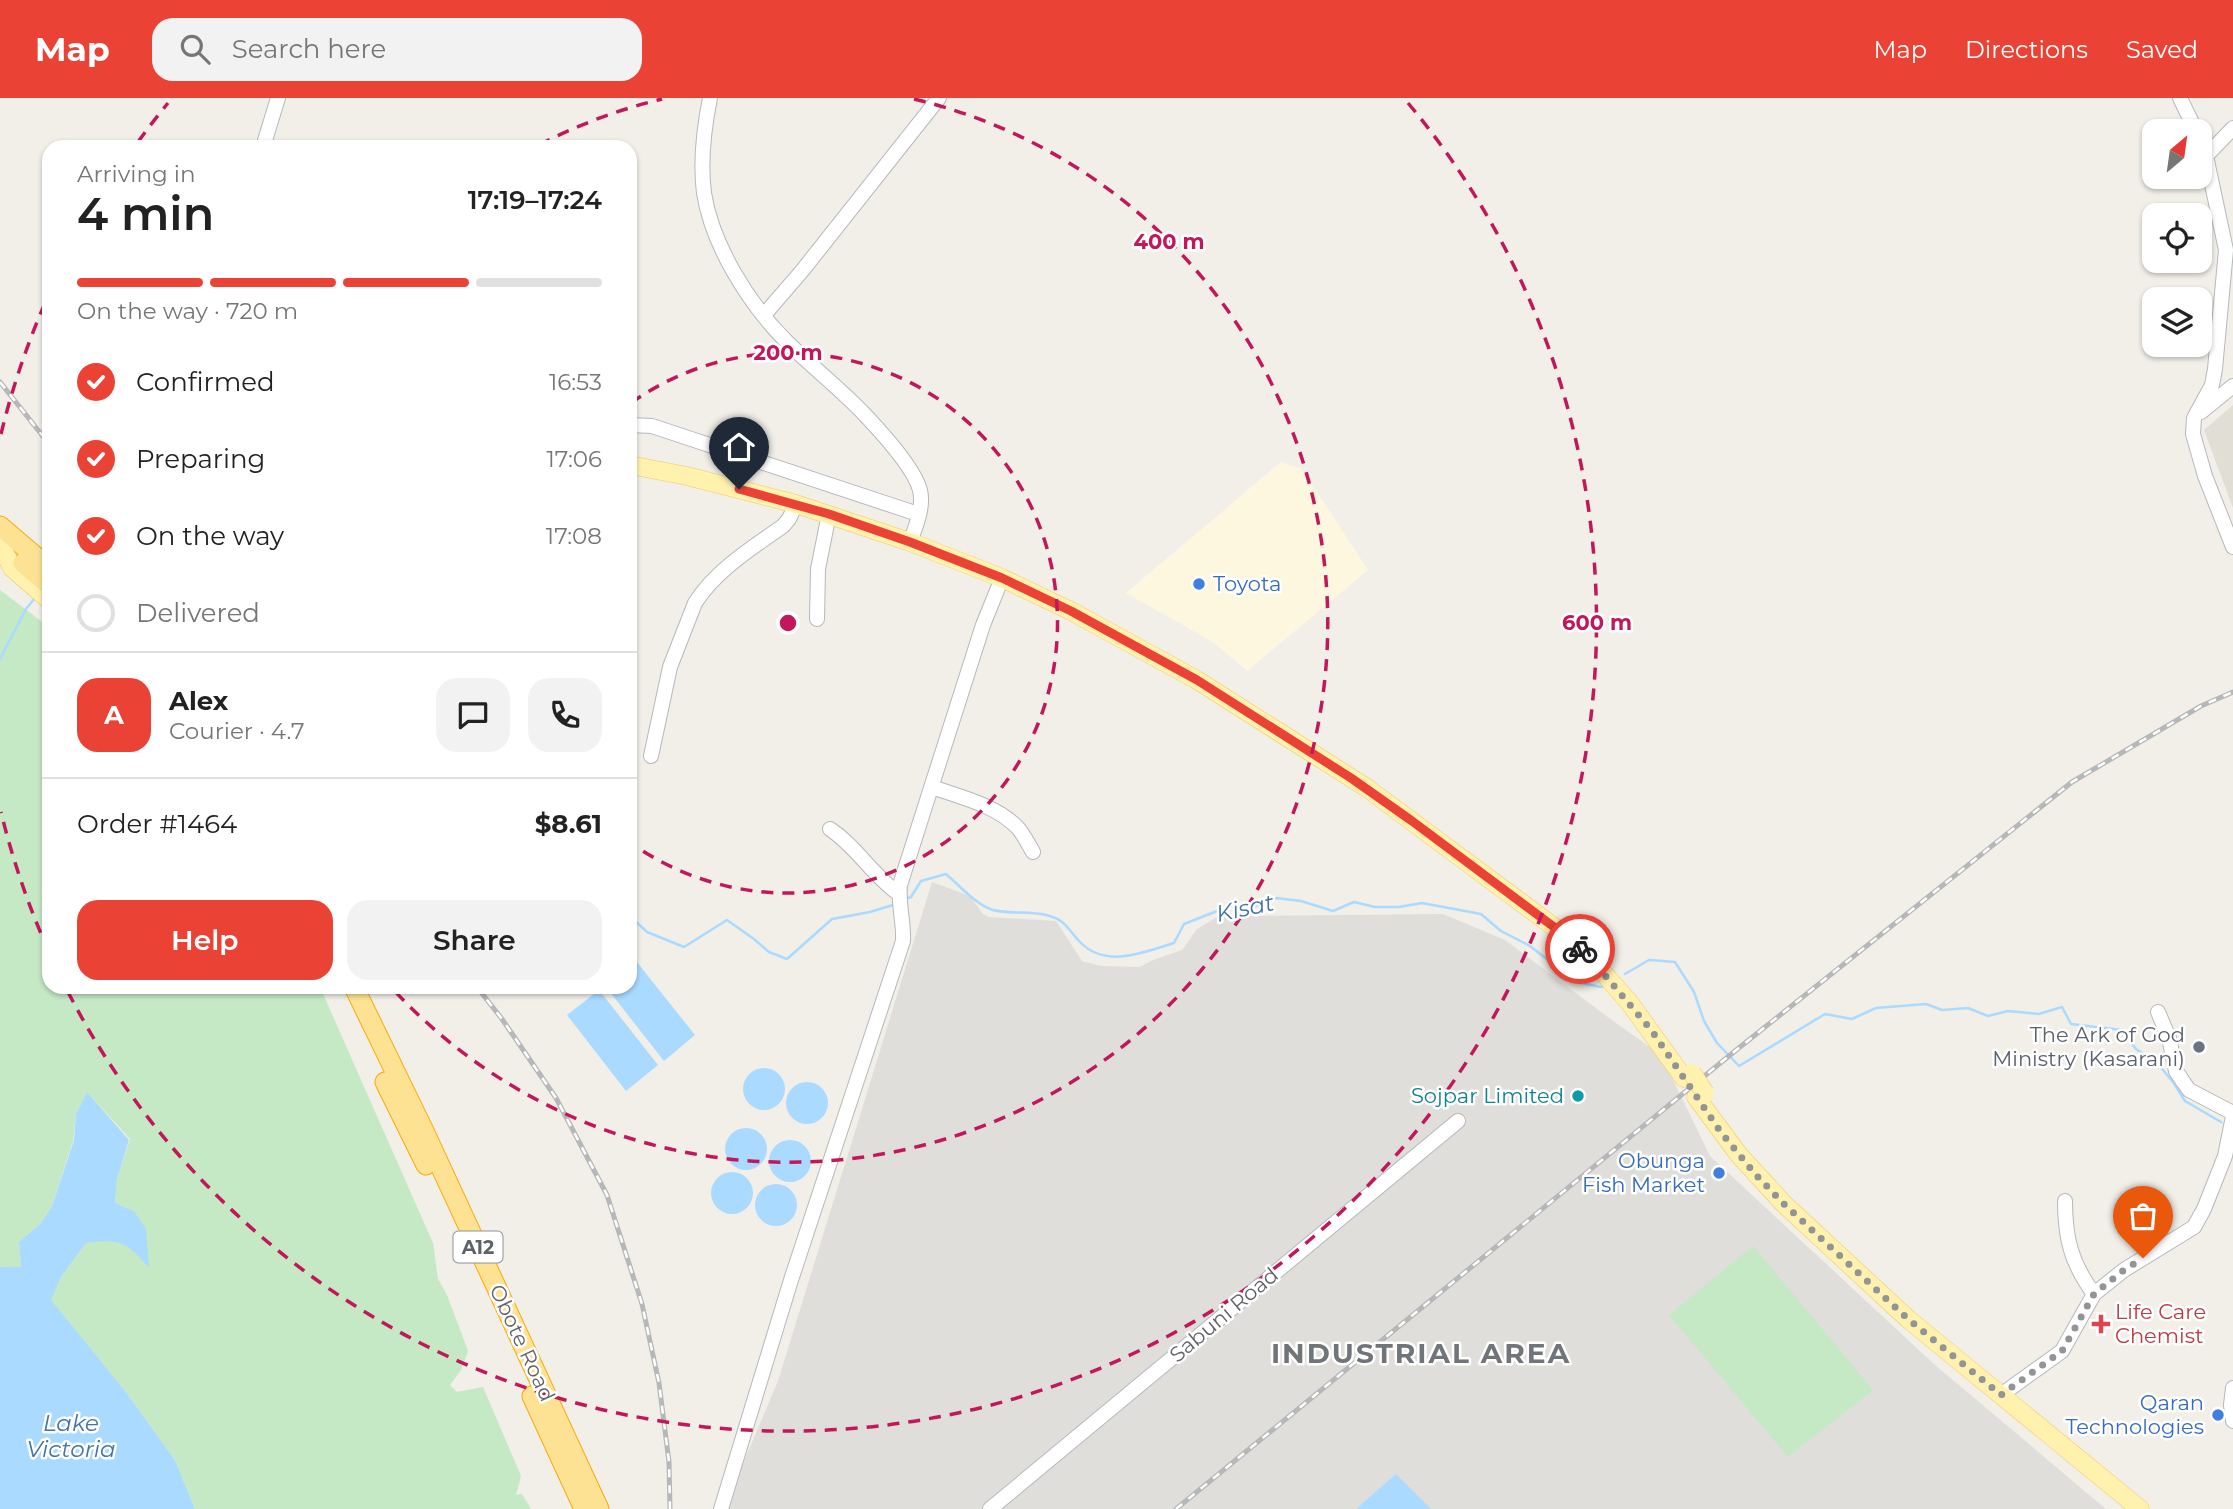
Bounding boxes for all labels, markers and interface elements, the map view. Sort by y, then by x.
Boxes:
search box [152,18,642,81]
text: Map [35,29,110,69]
icon: search [176,30,214,68]
text: Search here [232,33,386,65]
text: Map [1874,35,1927,64]
text: Directions [1965,35,2088,64]
text: Saved [2126,35,2198,64]
north arrow [2142,119,2212,189]
map controls [2142,119,2212,357]
text: Arriving in [77,160,196,188]
text: 17:19–17:24 [468,184,602,216]
text: 4 min [77,185,214,242]
button: locate [2142,203,2212,273]
text: 400 m [1134,229,1204,254]
button: layers [2142,287,2212,357]
text: On the way · 720 m [77,297,298,325]
text: 200 m [754,340,822,365]
icon: check [77,363,115,401]
text: Confirmed [136,366,275,398]
text: 16:53 [549,368,602,396]
pin [709,417,769,489]
icon: home [720,428,758,466]
icon: check [77,440,115,478]
text: Preparing [136,443,265,475]
text: 17:06 [547,445,602,473]
icon: check [77,517,115,555]
text: On the way [136,520,284,552]
text: 17:08 [546,522,602,550]
place label: Toyota [1213,571,1282,596]
marker: Toyota [1191,576,1207,592]
text: Delivered [136,597,260,629]
text: 600 m [1562,610,1632,635]
centre of rings [776,611,800,635]
button: chat [436,678,510,752]
button: phone [528,678,602,752]
text: Alex [169,685,228,717]
text: A [104,699,124,731]
text: Courier · 4.7 [169,717,305,745]
text: Order #1464 [77,808,237,840]
text: $8.61 [535,808,602,840]
water label: Kisat [1213,888,1277,928]
button: Help [77,900,333,980]
button: Share [347,900,602,980]
courier [1545,914,1615,984]
icon: bike [1561,930,1599,968]
place label: The Ark of God Ministry (Kasarani) [1992,1022,2185,1071]
marker: The Ark of God Ministry (Kasarani) [2191,1039,2207,1055]
place label: Sojpar Limited [1411,1083,1564,1108]
marker: Sojpar Limited [1570,1088,1586,1104]
place label: Obunga Fish Market [1582,1148,1705,1197]
marker: Obunga Fish Market [1711,1165,1727,1181]
pin [2113,1186,2173,1258]
icon: bag [2124,1197,2162,1235]
road number: A12 [454,1232,503,1262]
street label: Sabuni Road [1164,1262,1283,1367]
street label: Obote Road [484,1280,560,1405]
place label: Life Care Chemist [2115,1299,2206,1348]
marker: Life Care Chemist [2093,1316,2109,1332]
district label: INDUSTRIAL AREA [1271,1336,1571,1370]
place label: Qaran Technologies [2065,1390,2204,1439]
marker: Qaran Technologies [2210,1407,2226,1423]
water label: Lake Victoria [26,1409,116,1463]

